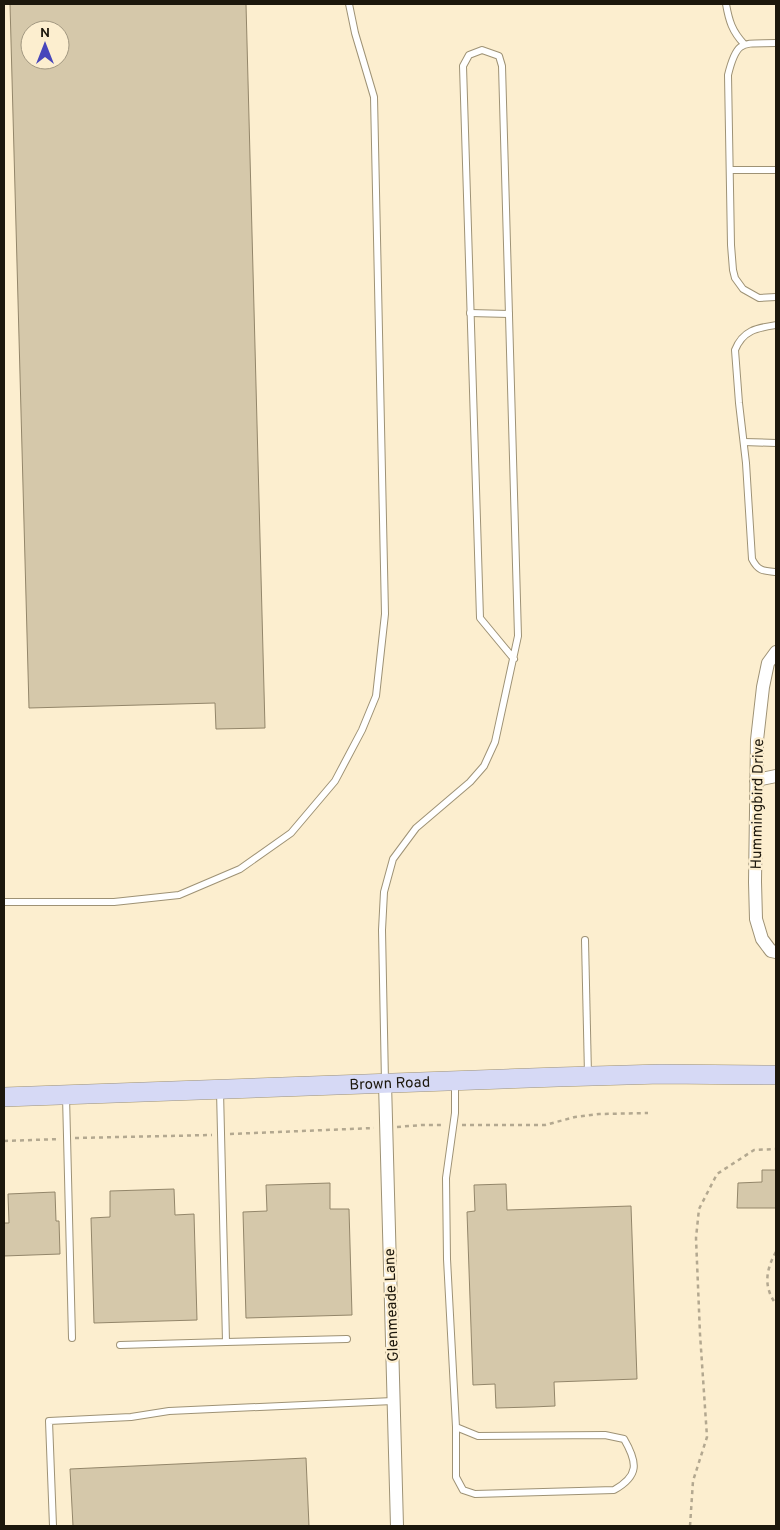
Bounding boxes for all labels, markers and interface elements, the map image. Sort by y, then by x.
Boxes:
north arrow [20,20,70,70]
text: N [40,25,50,42]
street label: Hummingbird Drive [748,738,769,870]
street label: Brown Road [349,1074,431,1096]
street label: Glenmeade Lane [381,1248,404,1362]

